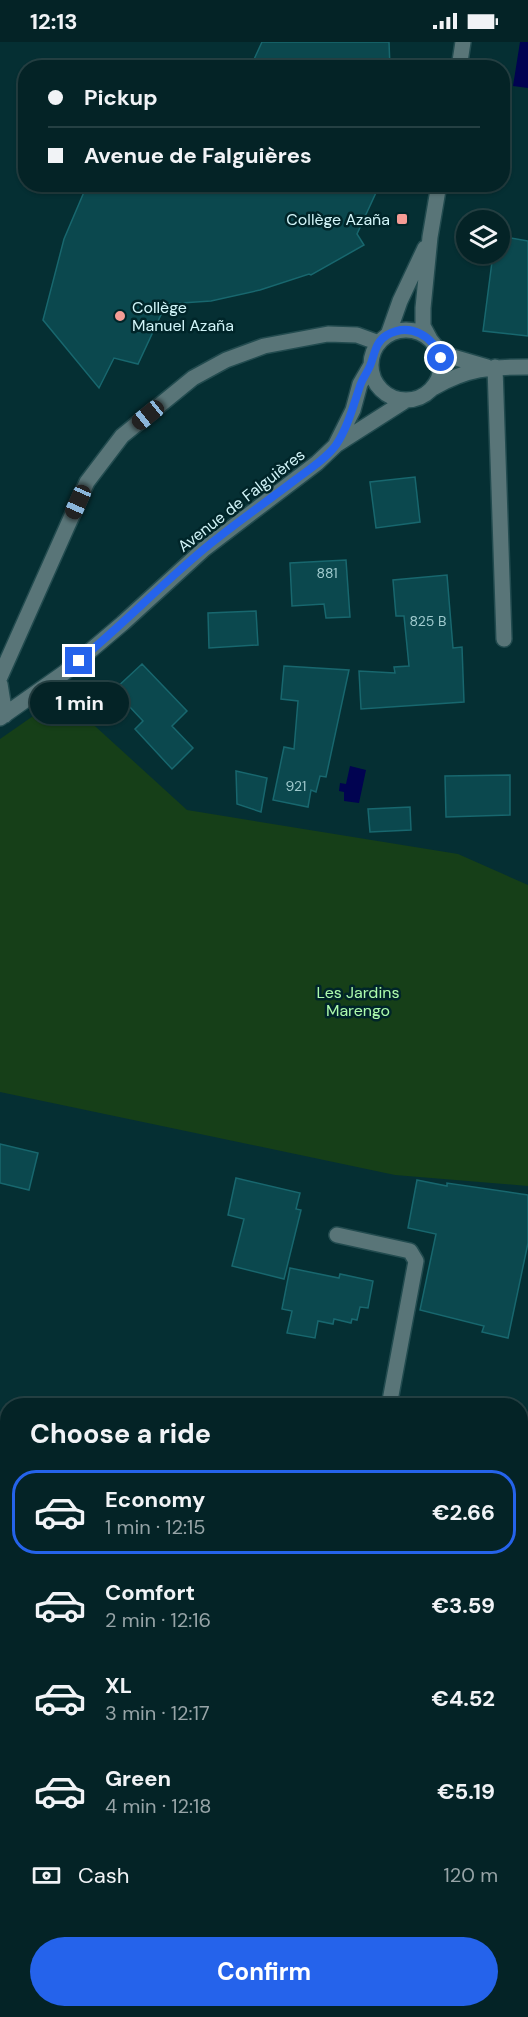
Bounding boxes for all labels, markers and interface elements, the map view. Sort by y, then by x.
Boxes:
text: 12:13 [30,7,78,36]
text: Pickup [84,83,158,112]
text: Avenue de Falguières [84,141,312,170]
place label: Collège Azaña [286,209,390,230]
map controls [456,210,510,264]
button: layers [456,210,510,264]
marker: Collège Azaña [395,212,409,226]
place label: Collège Manuel Azaña [132,297,234,336]
marker: Collège Manuel Azaña [113,309,127,323]
route start [427,344,454,371]
car [128,397,168,433]
street label: Avenue de Falguières [173,444,309,557]
car [62,482,94,522]
house number: 881 [316,564,338,582]
house number: 825 B [409,612,447,630]
route end [65,647,92,674]
callout: 1 min [29,682,128,724]
text: 1 min [55,690,104,716]
house number: 921 [286,777,307,795]
park label: Les Jardins Marengo [317,982,399,1021]
text: Choose a ride [30,1416,211,1451]
icon: car [33,1485,87,1539]
text: Economy [105,1485,205,1514]
text: €2.66 [432,1498,495,1527]
text: 1 min · 12:15 [105,1514,206,1540]
icon: car [33,1578,87,1632]
text: Comfort [105,1578,195,1607]
text: €3.59 [432,1591,495,1620]
text: 2 min · 12:16 [105,1607,211,1633]
icon: car [33,1671,87,1725]
text: XL [105,1671,132,1700]
text: €4.52 [432,1684,495,1713]
text: 3 min · 12:17 [105,1700,210,1726]
icon: car [33,1764,87,1818]
text: Green [105,1764,171,1793]
text: €5.19 [437,1777,495,1806]
text: 4 min · 12:18 [105,1793,211,1819]
icon: cash [30,1859,63,1892]
text: Cash [78,1861,129,1890]
text: 120 m [444,1862,498,1888]
button: Confirm [30,1937,498,2006]

